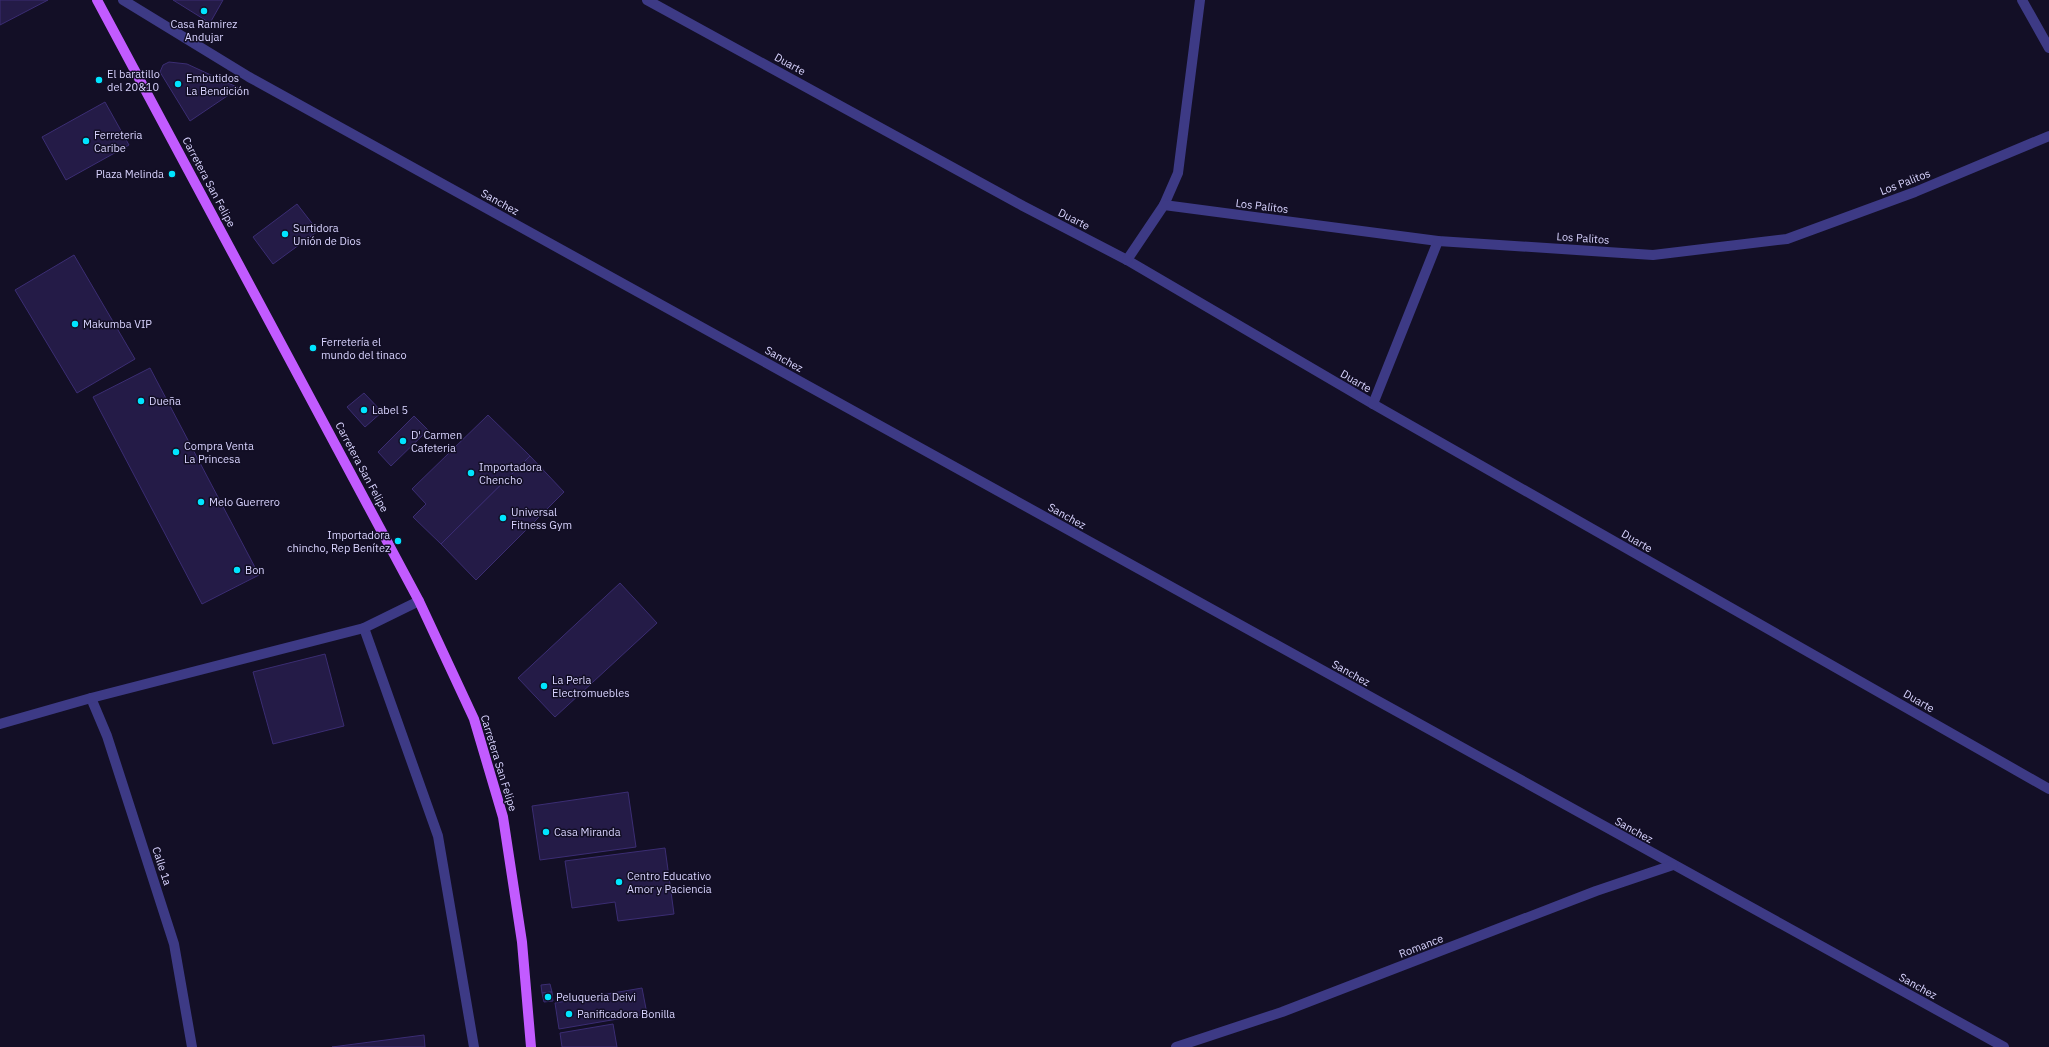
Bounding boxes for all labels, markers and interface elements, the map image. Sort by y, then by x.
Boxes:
marker: Casa Ramirez Andujar [199,6,209,16]
place label: Casa Ramirez Andujar [171,17,237,44]
street label: Duarte [772,50,808,78]
place label: El baratillo del 20&10 [107,67,160,94]
place label: Embutidos La Bendición [186,71,249,98]
marker: El baratillo del 20&10 [94,75,104,85]
marker: Embutidos La Bendición [173,79,183,89]
place label: Ferreteria Caribe [94,128,143,155]
street label: Carretera San Felipe [179,134,239,230]
marker: Ferreteria Caribe [81,136,91,146]
street label: Los Palitos [1878,166,1932,198]
place label: Plaza Melinda [96,167,164,181]
marker: Plaza Melinda [167,169,177,179]
street label: Sanchez [479,186,521,218]
street label: Los Palitos [1235,196,1289,216]
street label: Duarte [1056,205,1092,233]
place label: Surtidora Unión de Dios [293,221,361,248]
marker: Surtidora Unión de Dios [280,229,290,239]
street label: Los Palitos [1556,229,1610,247]
place label: Makumba VIP [83,317,152,331]
marker: Makumba VIP [70,319,80,329]
place label: Ferretería el mundo del tinaco [321,335,407,362]
marker: Ferretería el mundo del tinaco [308,343,318,353]
street label: Sanchez [763,343,805,375]
street label: Duarte [1338,367,1374,395]
place label: Dueña [149,394,181,408]
marker: Dueña [136,396,146,406]
place label: Label 5 [372,403,408,417]
marker: Label 5 [359,405,369,415]
street label: Carretera San Felipe [332,419,392,515]
place label: D' Carmen Cafeteria [411,428,462,455]
marker: D' Carmen Cafeteria [398,436,408,446]
place label: Compra Venta La Princesa [184,439,254,466]
marker: Compra Venta La Princesa [171,447,181,457]
place label: Importadora Chencho [479,460,542,487]
marker: Importadora Chencho [466,468,476,478]
place label: Melo Guerrero [209,495,280,509]
marker: Melo Guerrero [196,497,206,507]
street label: Sanchez [1046,500,1088,532]
place label: Universal Fitness Gym [511,505,572,532]
marker: Universal Fitness Gym [498,513,508,523]
street label: Duarte [1619,527,1655,555]
place label: Importadora chincho, Rep Benítez [287,528,390,555]
marker: Importadora chincho, Rep Benítez [393,536,403,546]
place label: Bon [245,563,265,577]
marker: Bon [232,565,242,575]
street label: Sanchez [1330,657,1372,689]
place label: La Perla Electromuebles [552,673,630,700]
marker: La Perla Electromuebles [539,681,549,691]
street label: Duarte [1901,687,1937,715]
street label: Carretera San Felipe [478,713,520,813]
street label: Sanchez [1613,814,1655,846]
place label: Casa Miranda [554,825,621,839]
marker: Casa Miranda [541,827,551,837]
street label: Calle 1a [149,845,175,887]
place label: Centro Educativo Amor y Paciencia [627,869,712,896]
marker: Centro Educativo Amor y Paciencia [614,877,624,887]
street label: Romance [1397,931,1445,961]
street label: Sanchez [1897,970,1939,1002]
place label: Peluqueria Deivi [556,990,636,1004]
marker: Peluqueria Deivi [543,992,553,1002]
place label: Panificadora Bonilla [577,1007,675,1021]
marker: Panificadora Bonilla [564,1009,574,1019]

